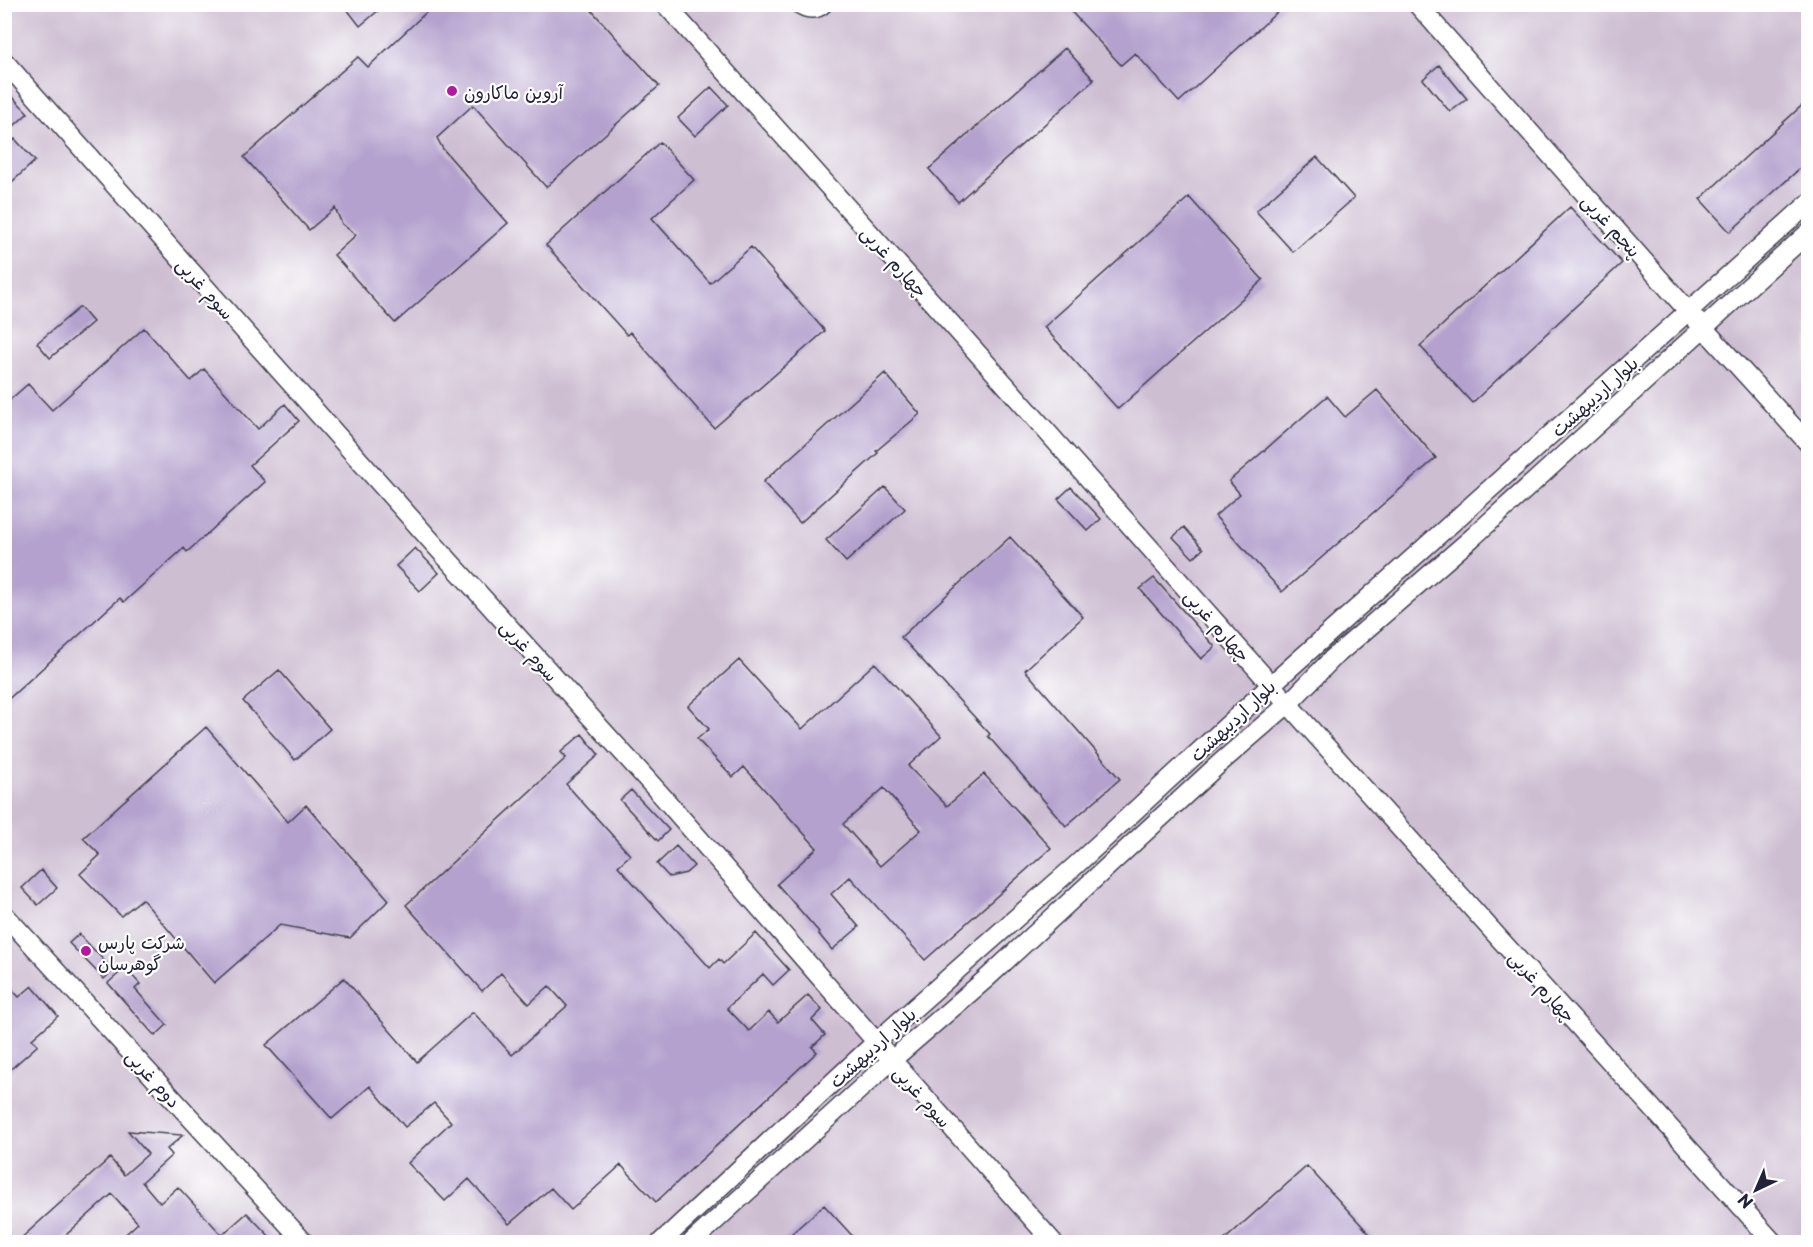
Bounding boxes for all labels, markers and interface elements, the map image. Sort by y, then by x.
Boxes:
place label: آروین ماکارون [464,78,564,105]
marker: آروین ماکارون [445,84,459,98]
street label: پنجم غربی [1575,187,1648,264]
street label: چهارم غربی [854,219,935,304]
street label: سوم غربی [169,251,241,326]
street label: بلوار اردیبهشت [1544,349,1644,443]
street label: چهارم غربی [1177,583,1257,669]
street label: سوم غربی [493,613,565,688]
street label: بلوار اردیبهشت [1183,673,1281,767]
place label: شرکت پارس گوهرسان [98,928,185,976]
marker: شرکت پارس گوهرسان [79,944,93,958]
street label: چهارم غربی [1502,944,1583,1029]
street label: بلوار اردیبهشت [822,1000,922,1094]
street label: دوم غربی [119,1043,188,1115]
street label: سوم غربی [886,1059,958,1134]
north arrow [1726,1160,1786,1220]
text: N [1732,1188,1758,1215]

